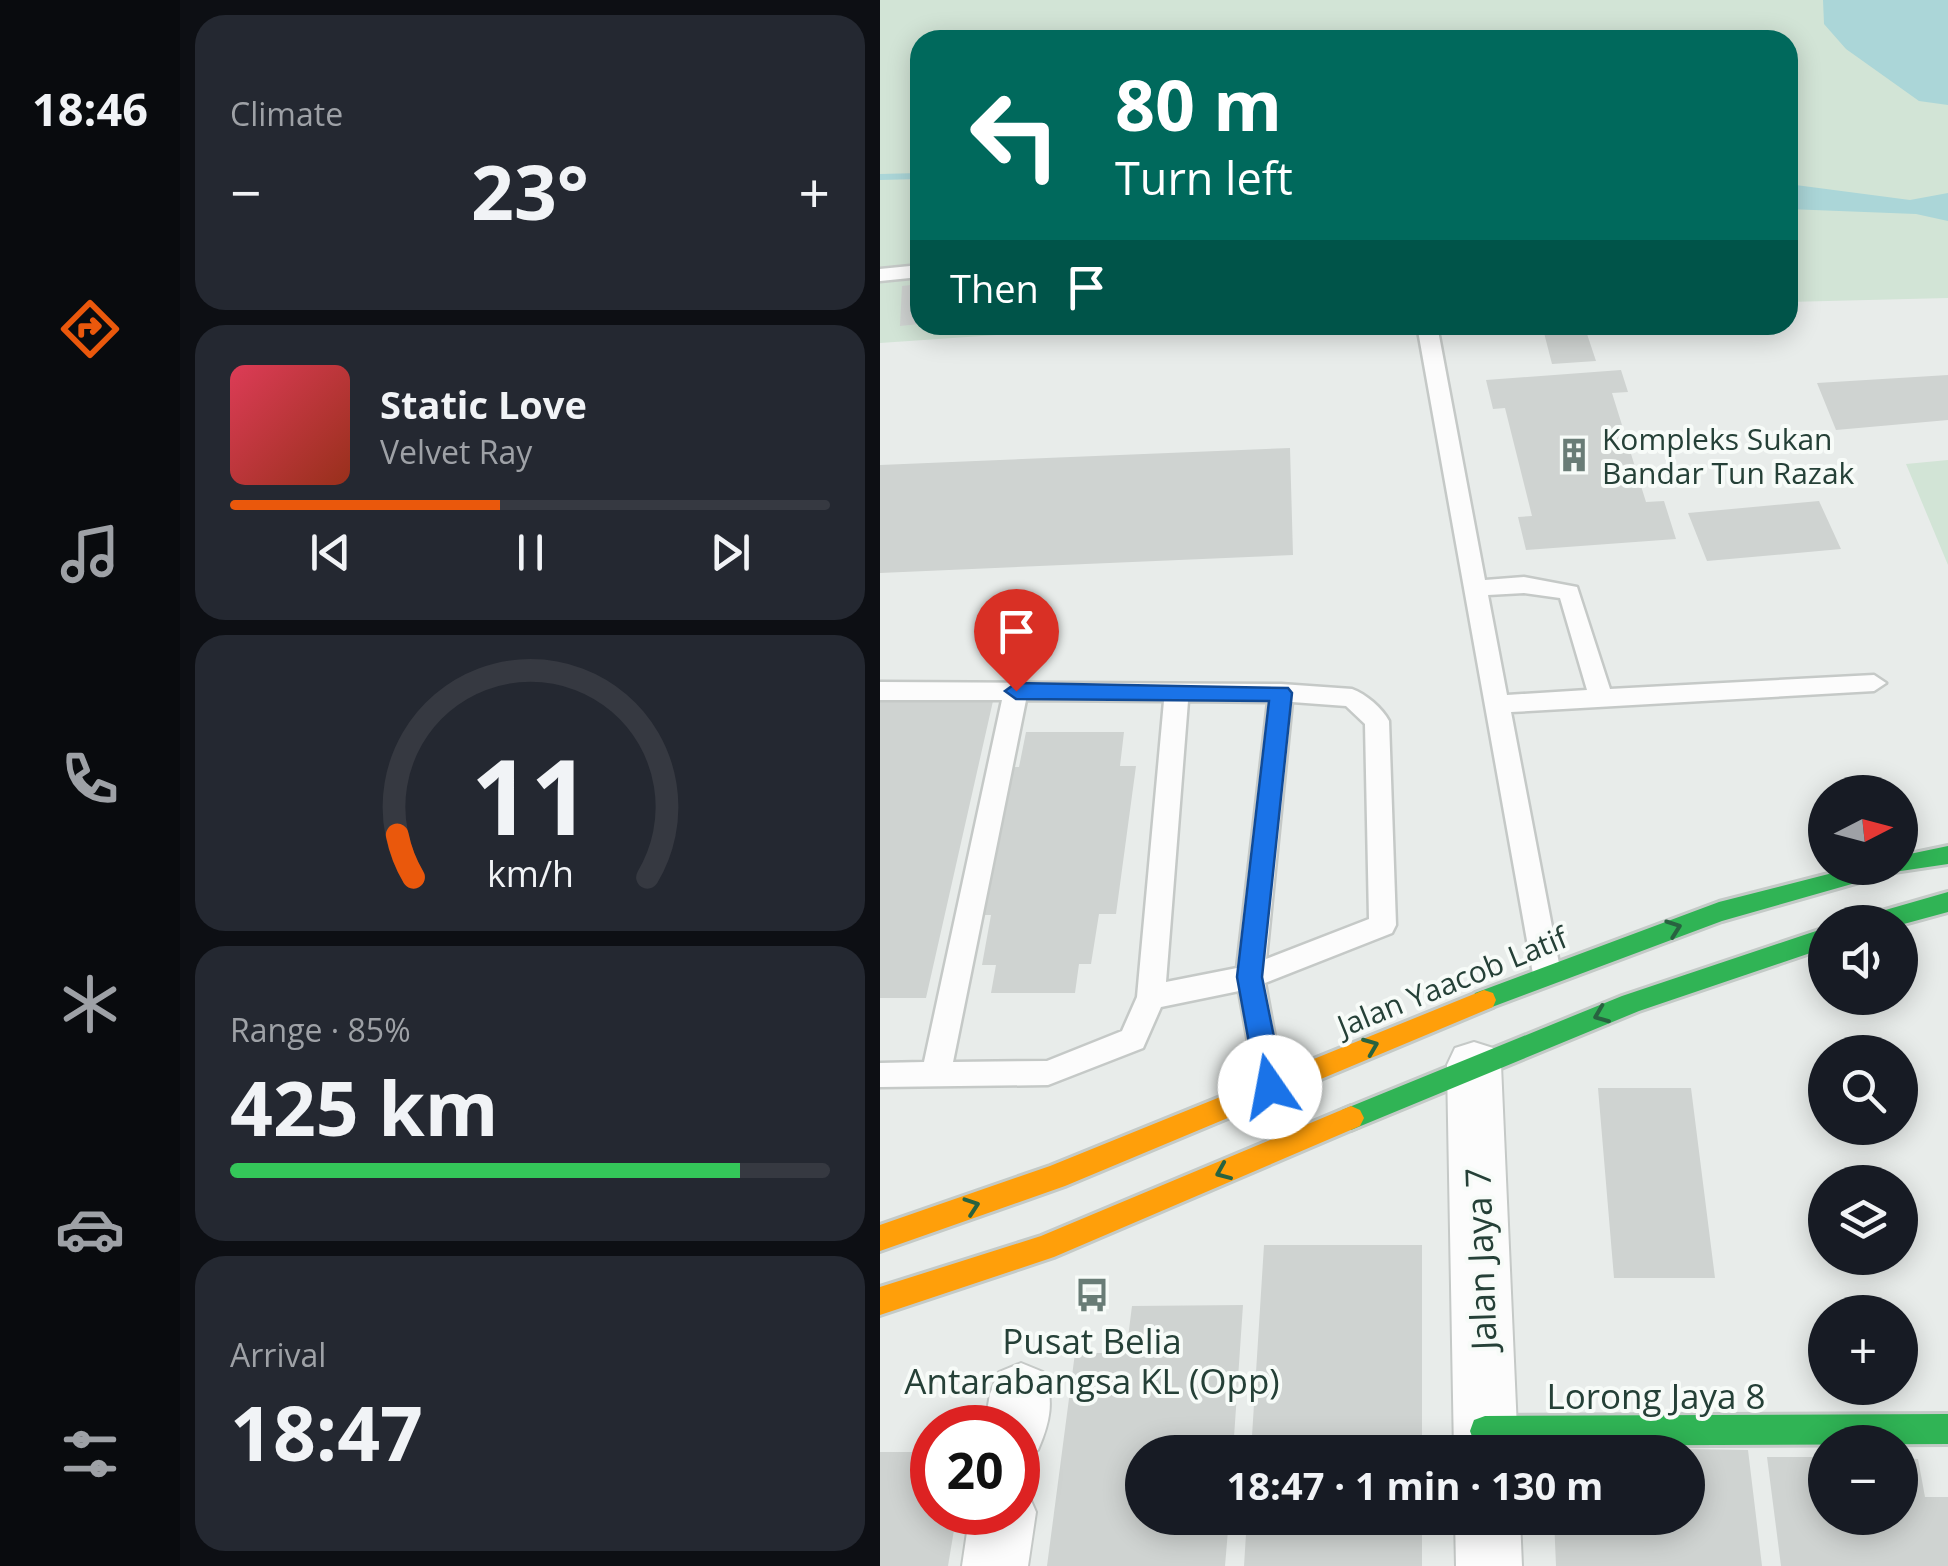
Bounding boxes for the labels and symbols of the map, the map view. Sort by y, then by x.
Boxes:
place label: Kompleks Sukan Bandar Tun Razak [1602,418,1855,493]
building icon: Kompleks Sukan Bandar Tun Razak [1555,436,1593,474]
pin [974,589,1059,692]
north arrow [1808,775,1918,885]
street label: Jalan Yaacob Latif [1328,915,1575,1047]
one-way arrow [1664,920,1682,940]
one-way arrow [1593,1003,1610,1023]
position arrow [1218,1035,1322,1139]
one-way arrow [1361,1037,1379,1057]
one-way arrow [1215,1160,1233,1180]
street label: Jalan Jaya 7 [1453,1167,1507,1354]
one-way arrow [963,1197,980,1218]
bus stop icon: Pusat Belia Antarabangsa KL (Opp) [1073,1276,1111,1314]
place label: Pusat Belia Antarabangsa KL (Opp) [904,1317,1280,1404]
street label: Lorong Jaya 8 [1546,1372,1766,1419]
speed limit sign: 20 [910,1405,1040,1535]

